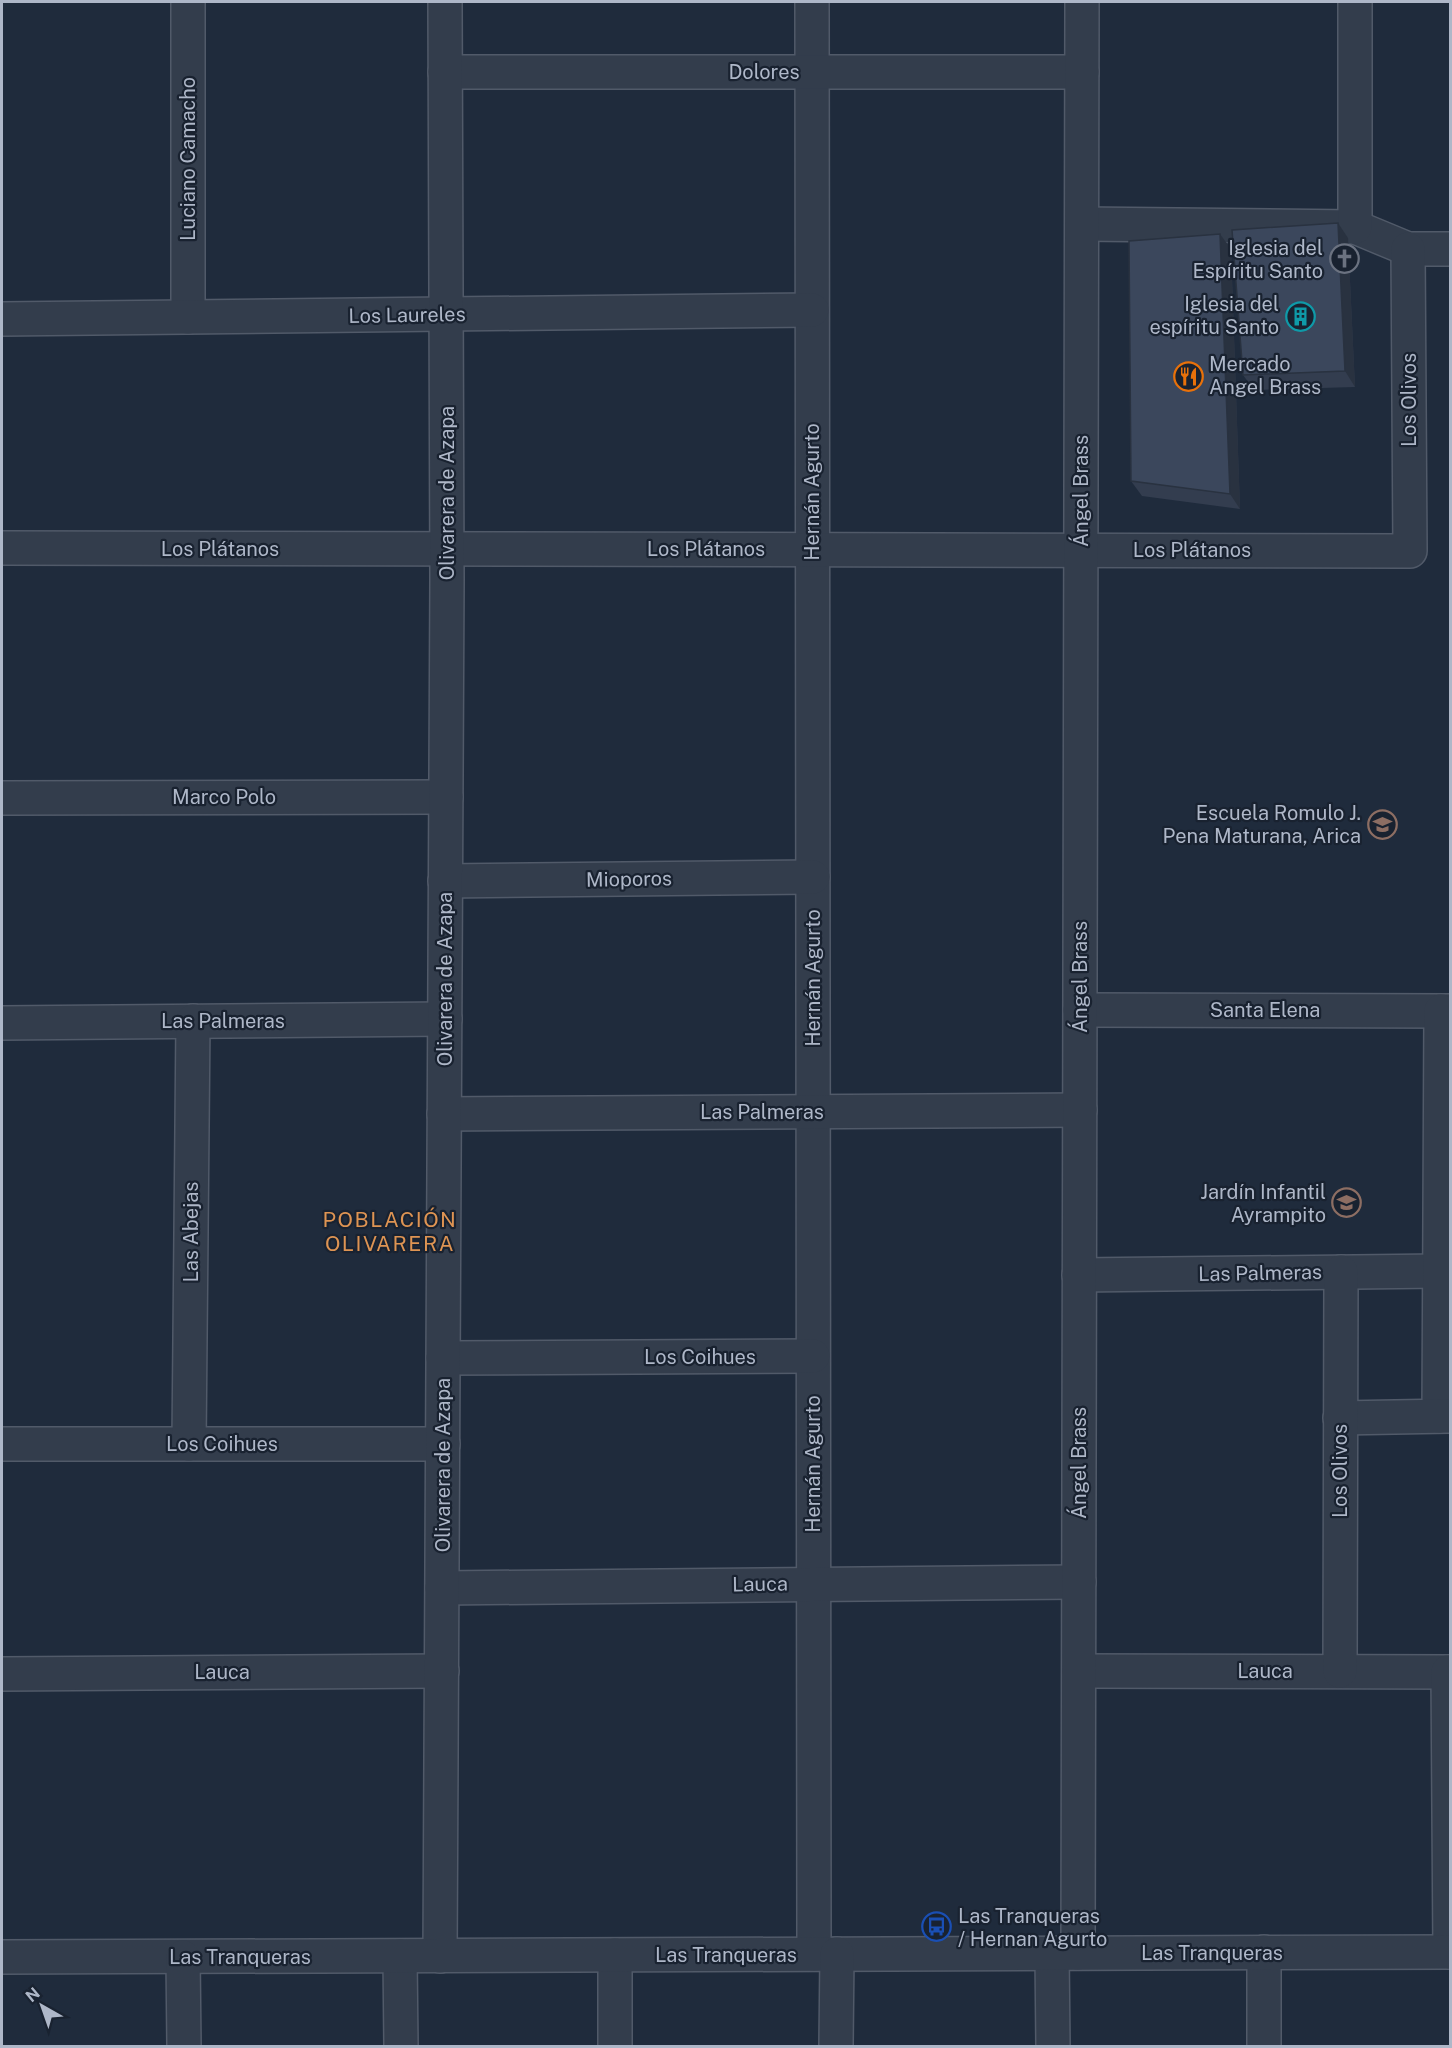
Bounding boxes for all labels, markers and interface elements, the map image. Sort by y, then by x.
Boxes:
street label: Dolores [728,60,800,84]
street label: Luciano Camacho [176,77,200,241]
place label: Iglesia del Espíritu Santo [1193,236,1323,283]
church icon: Iglesia del Espíritu Santo [1328,243,1360,275]
place label: Iglesia del espíritu Santo [1149,292,1279,339]
building icon: Iglesia del espíritu Santo [1284,300,1316,332]
street label: Los Laureles [348,302,466,328]
place label: Mercado Angel Brass [1209,352,1321,399]
street label: Los Olivos [1397,353,1421,447]
restaurant icon: Mercado Angel Brass [1172,360,1204,392]
street label: Olivarera de Azapa [435,406,459,580]
street label: Hernán Agurto [800,423,824,561]
street label: Ángel Brass [1068,435,1093,547]
street label: Los Plátanos [161,537,279,561]
street label: Los Plátanos [647,537,765,561]
street label: Los Plátanos [1133,538,1251,562]
street label: Marco Polo [172,785,276,809]
place label: Escuela Romulo J. Pena Maturana, Arica [1163,801,1361,848]
school or university icon: Escuela Romulo J. Pena Maturana, Arica [1366,808,1398,840]
street label: Mioporos [586,866,672,892]
street label: Olivarera de Azapa [433,892,457,1066]
street label: Hernán Agurto [801,909,825,1047]
street label: Ángel Brass [1067,921,1092,1033]
street label: Santa Elena [1210,998,1320,1022]
street label: Las Palmeras [161,1009,285,1033]
street label: Las Palmeras [700,1100,824,1124]
place label: Jardín Infantil Ayrampito [1200,1180,1326,1227]
street label: Las Abejas [179,1182,203,1282]
school or university icon: Jardín Infantil Ayrampito [1331,1187,1363,1219]
district label: POBLACIÓN OLIVARERA [323,1207,457,1256]
street label: Las Palmeras [1198,1260,1322,1286]
street label: Los Coihues [644,1345,756,1369]
street label: Olivarera de Azapa [431,1378,455,1552]
street label: Hernán Agurto [801,1395,825,1533]
street label: Ángel Brass [1066,1407,1091,1519]
street label: Los Olivos [1328,1424,1352,1518]
street label: Los Coihues [166,1432,278,1456]
street label: Lauca [732,1572,788,1596]
street label: Lauca [1237,1659,1293,1683]
street label: Lauca [194,1660,250,1684]
place label: Las Tranqueras / Hernan Agurto [958,1904,1107,1951]
bus stop icon: Las Tranqueras / Hernan Agurto [921,1911,953,1943]
street label: Las Tranqueras [1141,1941,1283,1965]
street label: Las Tranqueras [655,1943,797,1967]
street label: Las Tranqueras [169,1945,311,1969]
north arrow [12,1976,72,2036]
text: N [22,1984,44,2006]

